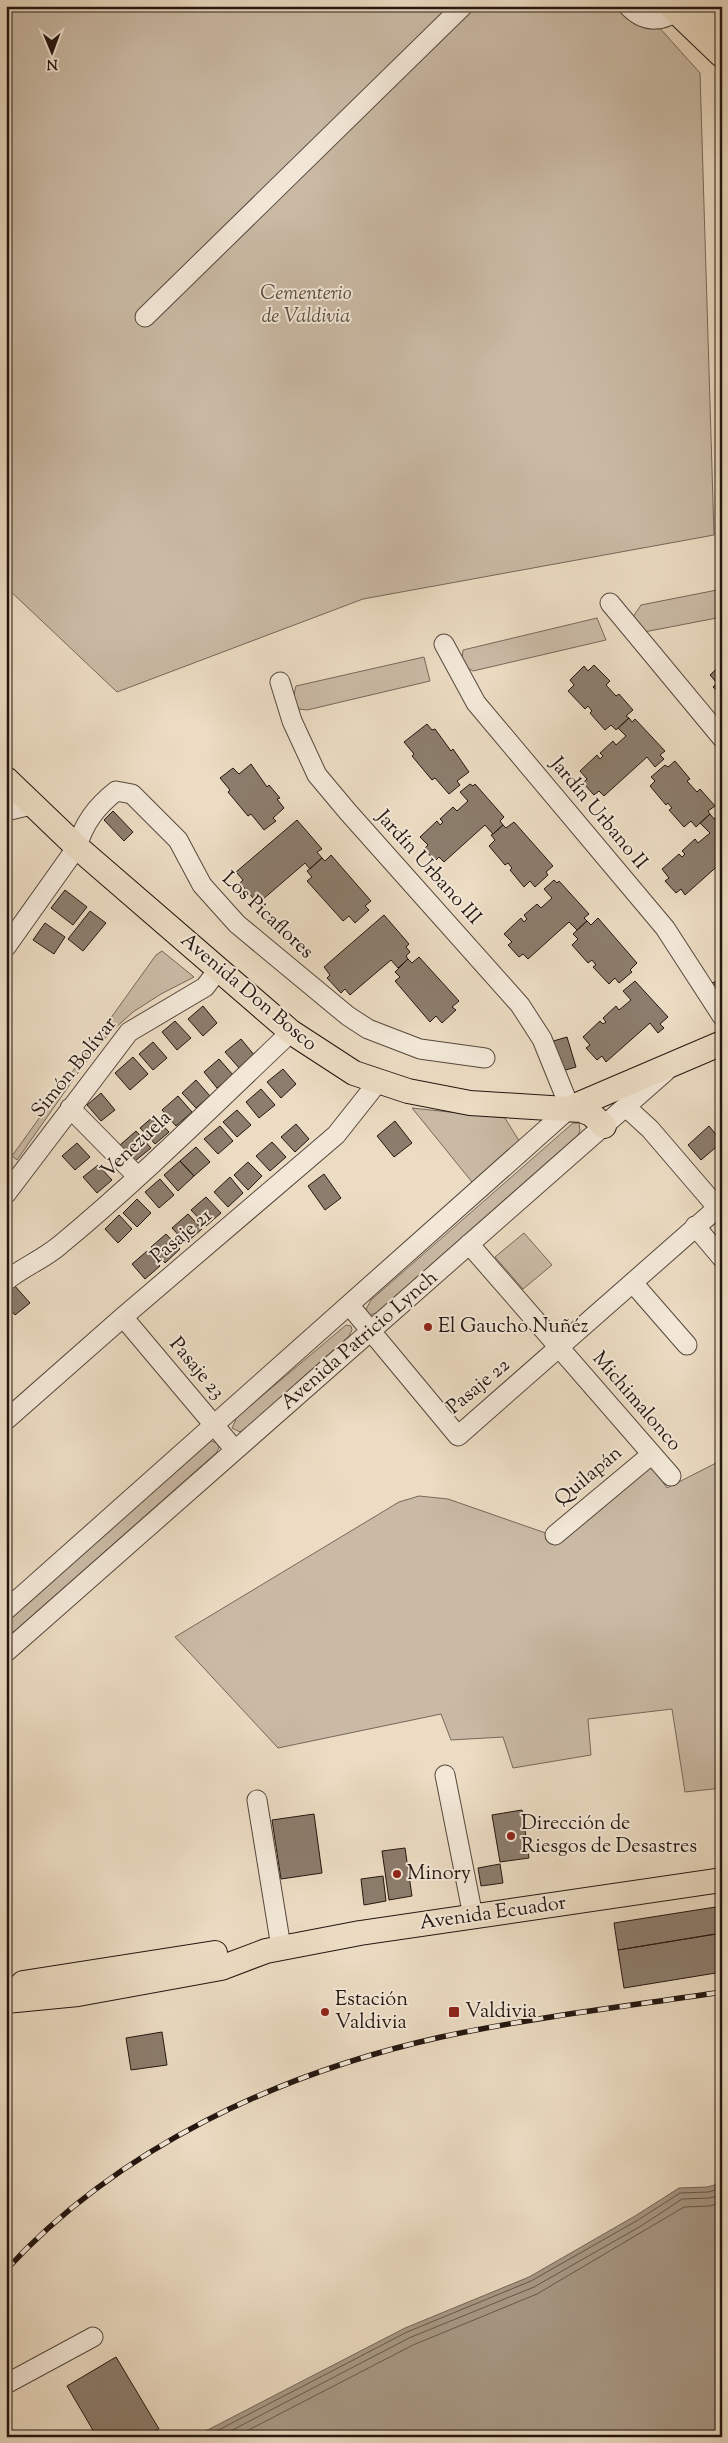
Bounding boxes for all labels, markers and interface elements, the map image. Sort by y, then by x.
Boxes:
north arrow [28,28,78,78]
text: N [46,53,58,73]
park label: Cementerio de Valdivia [260,280,352,332]
street label: Jardín Urbano II [542,751,654,877]
street label: Jardín Urbano III [368,803,488,932]
street label: Los Picaflores [215,866,320,966]
street label: Avenida Don Bosco [173,927,323,1059]
street label: Simón Bolívar [25,1011,125,1125]
street label: Venezuela [95,1105,179,1185]
street label: Pasaje 21 [145,1203,219,1271]
street label: Avenida Patricio Lynch [275,1264,445,1418]
place label: El Gaucho Nuñéz [438,1313,588,1342]
marker: El Gaucho Nuñéz [422,1321,434,1333]
street label: Pasaje 23 [161,1331,231,1407]
street label: Michimalonco [584,1346,688,1458]
street label: Pasaje 22 [441,1352,517,1422]
street label: Quilapán [549,1440,629,1514]
place label: Dirección de Riesgos de Desastres [521,1810,697,1862]
marker: Dirección de Riesgos de Desastres [505,1830,517,1842]
place label: Minory [407,1860,471,1889]
marker: Minory [391,1868,403,1880]
street label: Avenida Ecuador [418,1889,569,1939]
place label: Estación Valdivia [335,1986,408,2038]
place label: Valdivia [465,1998,537,2027]
marker: Valdivia [447,2005,461,2019]
marker: Estación Valdivia [319,2006,331,2018]

